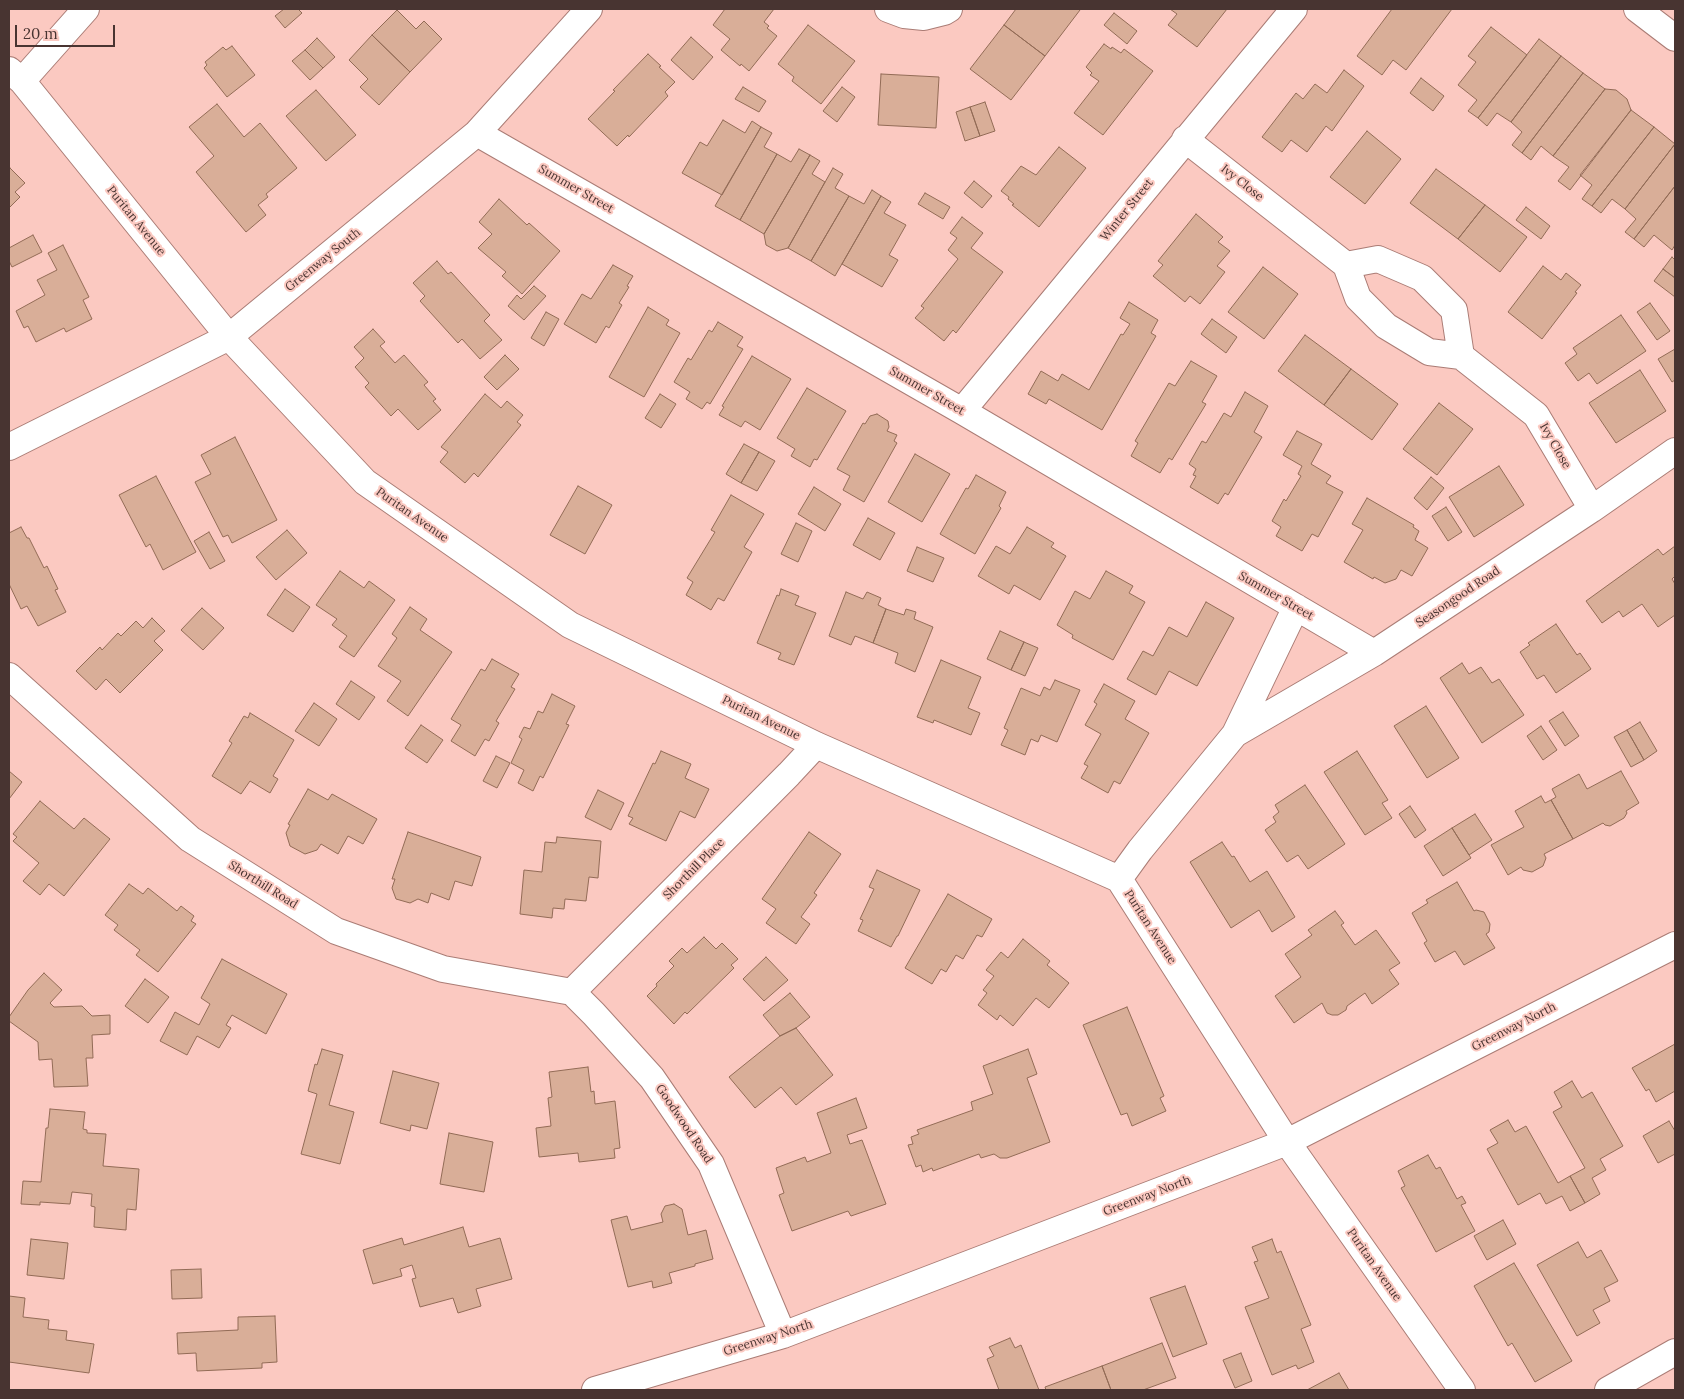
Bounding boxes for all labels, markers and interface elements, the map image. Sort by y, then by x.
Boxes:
scale bar [18,15,118,47]
text: 20 m [23,24,58,43]
street label: Summer Street [536,162,616,216]
street label: Ivy Close [1218,162,1266,204]
street label: Winter Street [1098,176,1156,244]
street label: Puritan Avenue [104,183,168,259]
street label: Greenway South [283,225,363,295]
street label: Summer Street [887,364,967,418]
street label: Ivy Close [1536,421,1574,471]
street label: Puritan Avenue [373,485,451,545]
street label: Seasongood Road [1413,564,1503,630]
street label: Summer Street [1236,569,1316,623]
street label: Puritan Avenue [720,693,802,743]
street label: Shorthill Place [660,835,728,903]
street label: Shorthill Road [226,858,300,912]
street label: Puritan Avenue [1121,887,1179,967]
street label: Greenway North [1470,1000,1558,1054]
street label: Goodwood Road [652,1082,716,1166]
street label: Greenway North [1101,1173,1193,1219]
street label: Puritan Avenue [1344,1226,1404,1304]
street label: Greenway North [722,1317,814,1359]

